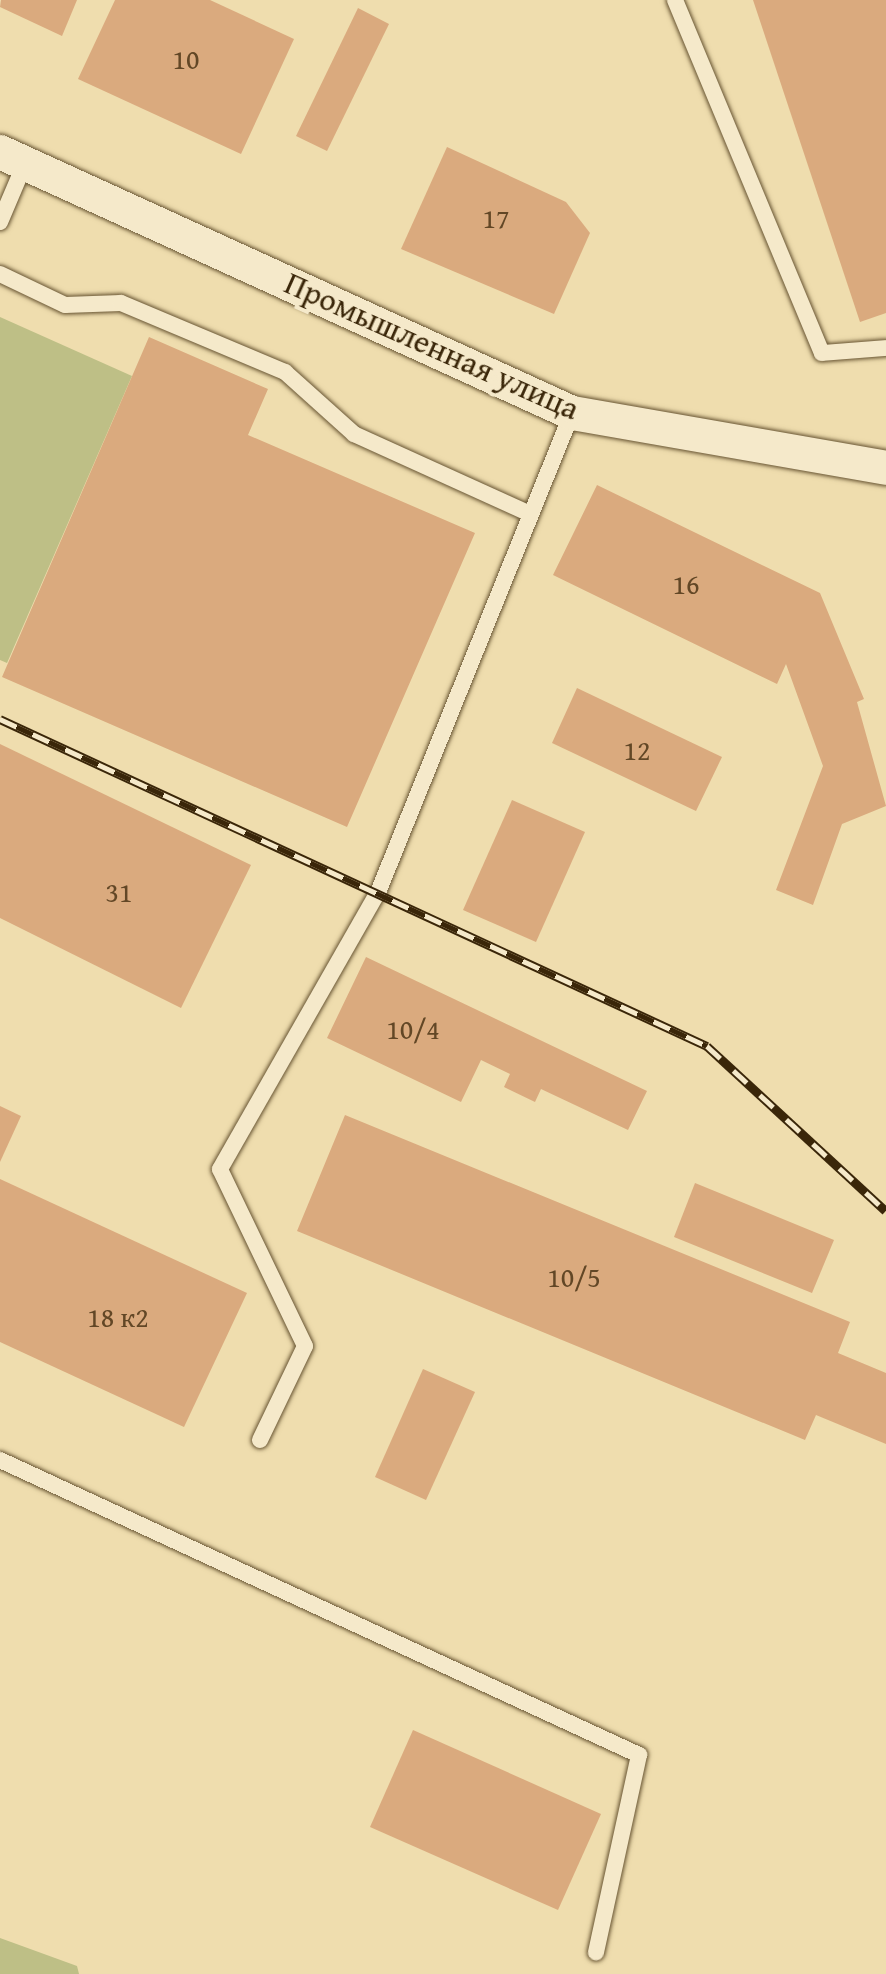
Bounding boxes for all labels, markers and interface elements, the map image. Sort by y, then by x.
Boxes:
house number: 10 [173,42,199,76]
house number: 17 [483,201,509,235]
street label: Промышленная улица [279,264,585,428]
house number: 16 [673,567,699,601]
house number: 12 [624,733,650,767]
house number: 31 [106,875,132,909]
house number: 10/4 [386,1012,440,1046]
house number: 10/5 [547,1260,601,1294]
house number: 18 к2 [87,1300,149,1334]

